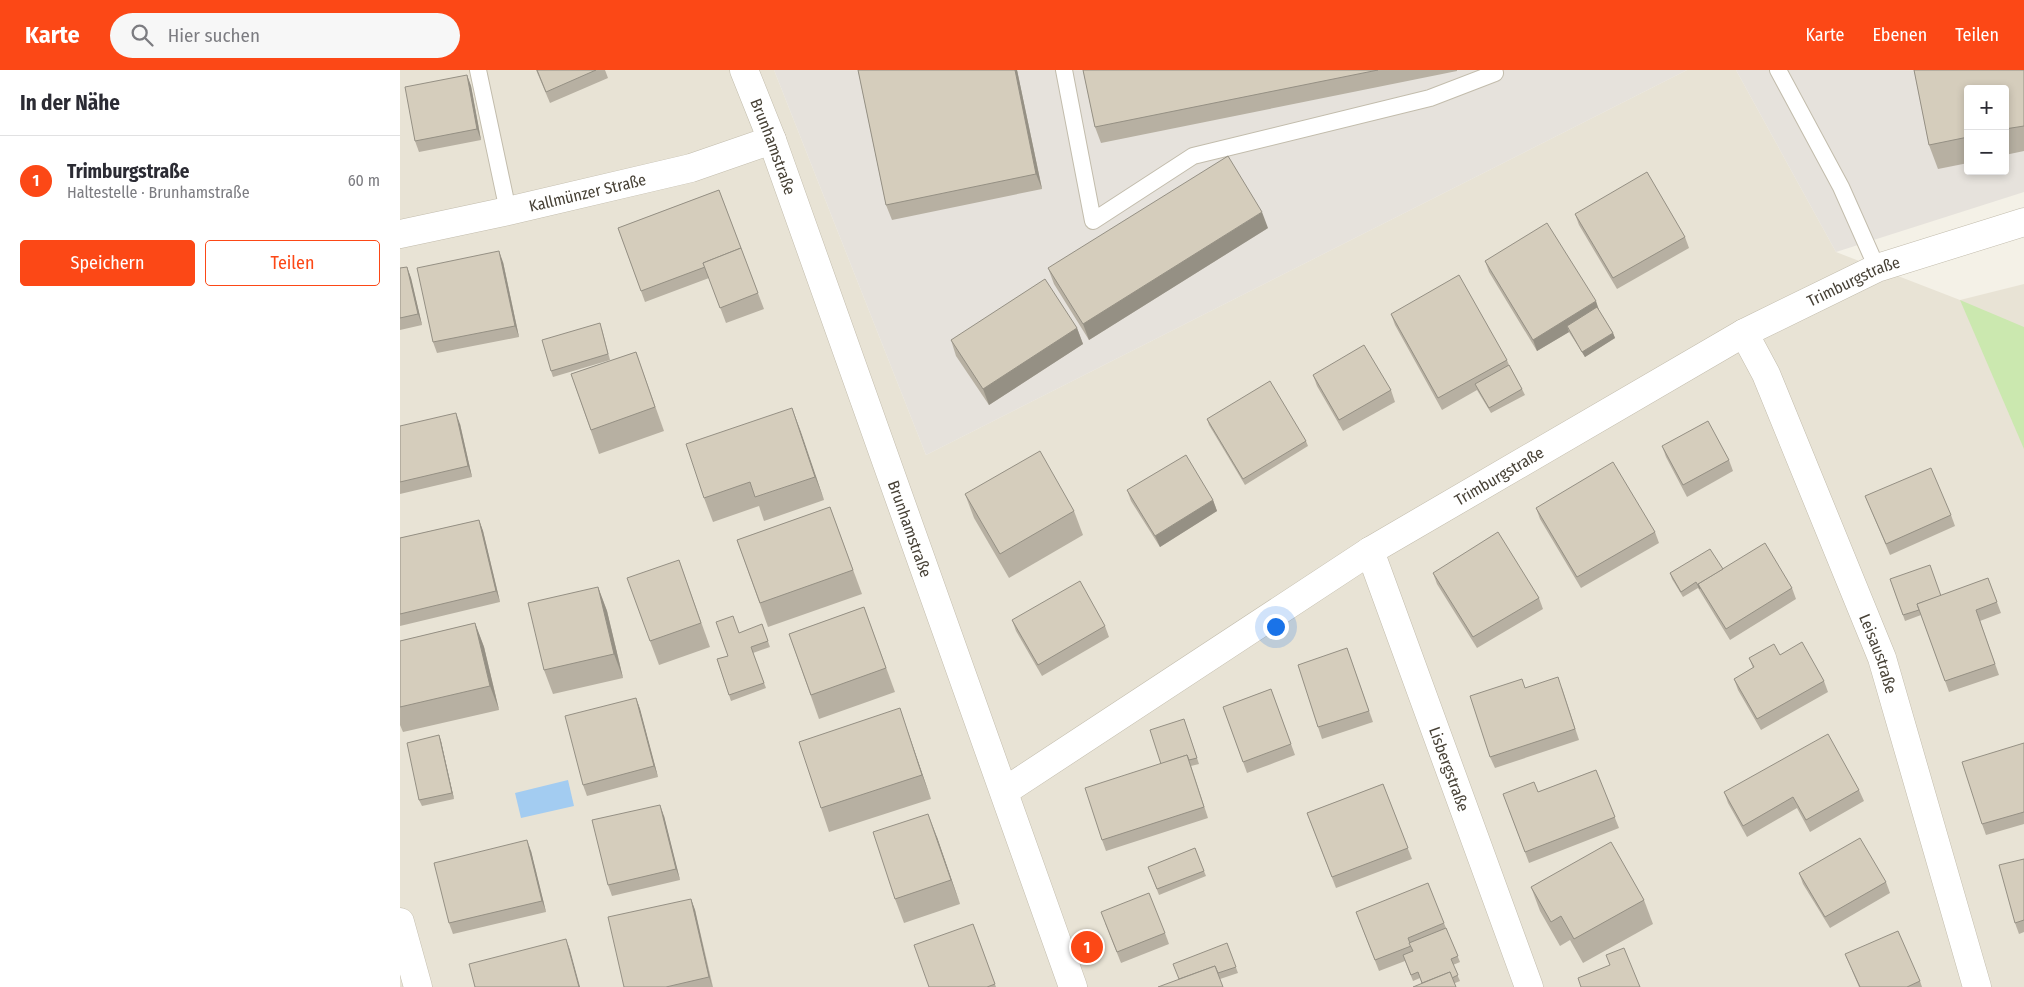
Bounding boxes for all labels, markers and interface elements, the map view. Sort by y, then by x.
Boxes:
search box [110,13,460,58]
text: Karte [25,21,80,49]
icon: search [128,21,156,49]
text: Hier suchen [168,24,260,47]
text: Karte [1805,24,1844,46]
text: Ebenen [1872,24,1927,46]
text: Teilen [1955,24,1999,46]
map controls [1964,85,2009,175]
button: + [1964,85,2009,130]
text: In der Nähe [20,90,120,116]
street label: Brunhamstraße [747,96,800,197]
button: − [1964,130,2009,175]
text: Trimburgstraße [67,160,189,183]
street label: Kallmünzer Straße [527,169,648,215]
text: 1 [33,171,39,190]
text: 60 m [348,171,380,190]
text: Haltestelle · Brunhamstraße [67,183,250,202]
button: Speichern [20,240,195,286]
button: Teilen [205,240,380,286]
street label: Trimburgstraße [1804,252,1902,310]
street label: Trimburgstraße [1451,442,1547,509]
street label: Brunhamstraße [884,478,936,580]
street label: Leisaustraße [1855,611,1901,696]
your location [1263,614,1289,640]
street label: Lisbergstraße [1425,724,1474,814]
pin: 1 [1071,928,1103,966]

